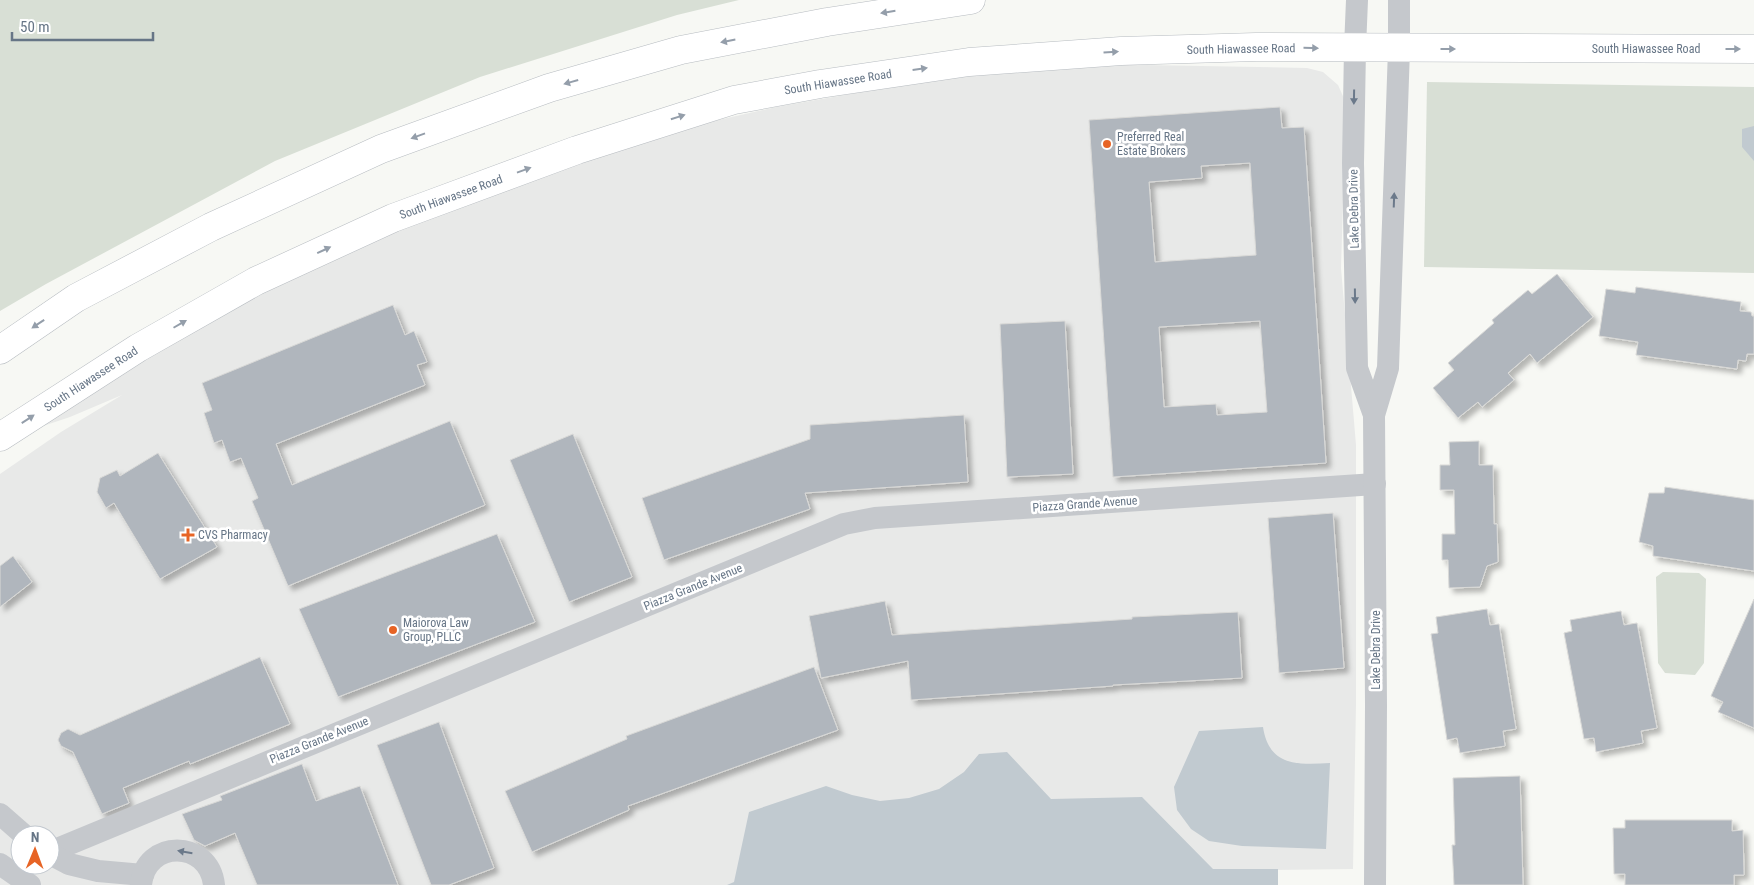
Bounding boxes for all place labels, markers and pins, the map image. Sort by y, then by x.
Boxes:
place label: Preferred Real Estate Brokers [1117,130,1186,158]
marker: Preferred Real Estate Brokers [1101,138,1113,150]
place label: CVS Pharmacy [198,528,268,542]
marker: CVS Pharmacy [182,529,194,541]
place label: Maiorova Law Group, PLLC [403,616,469,644]
marker: Maiorova Law Group, PLLC [387,624,399,636]

